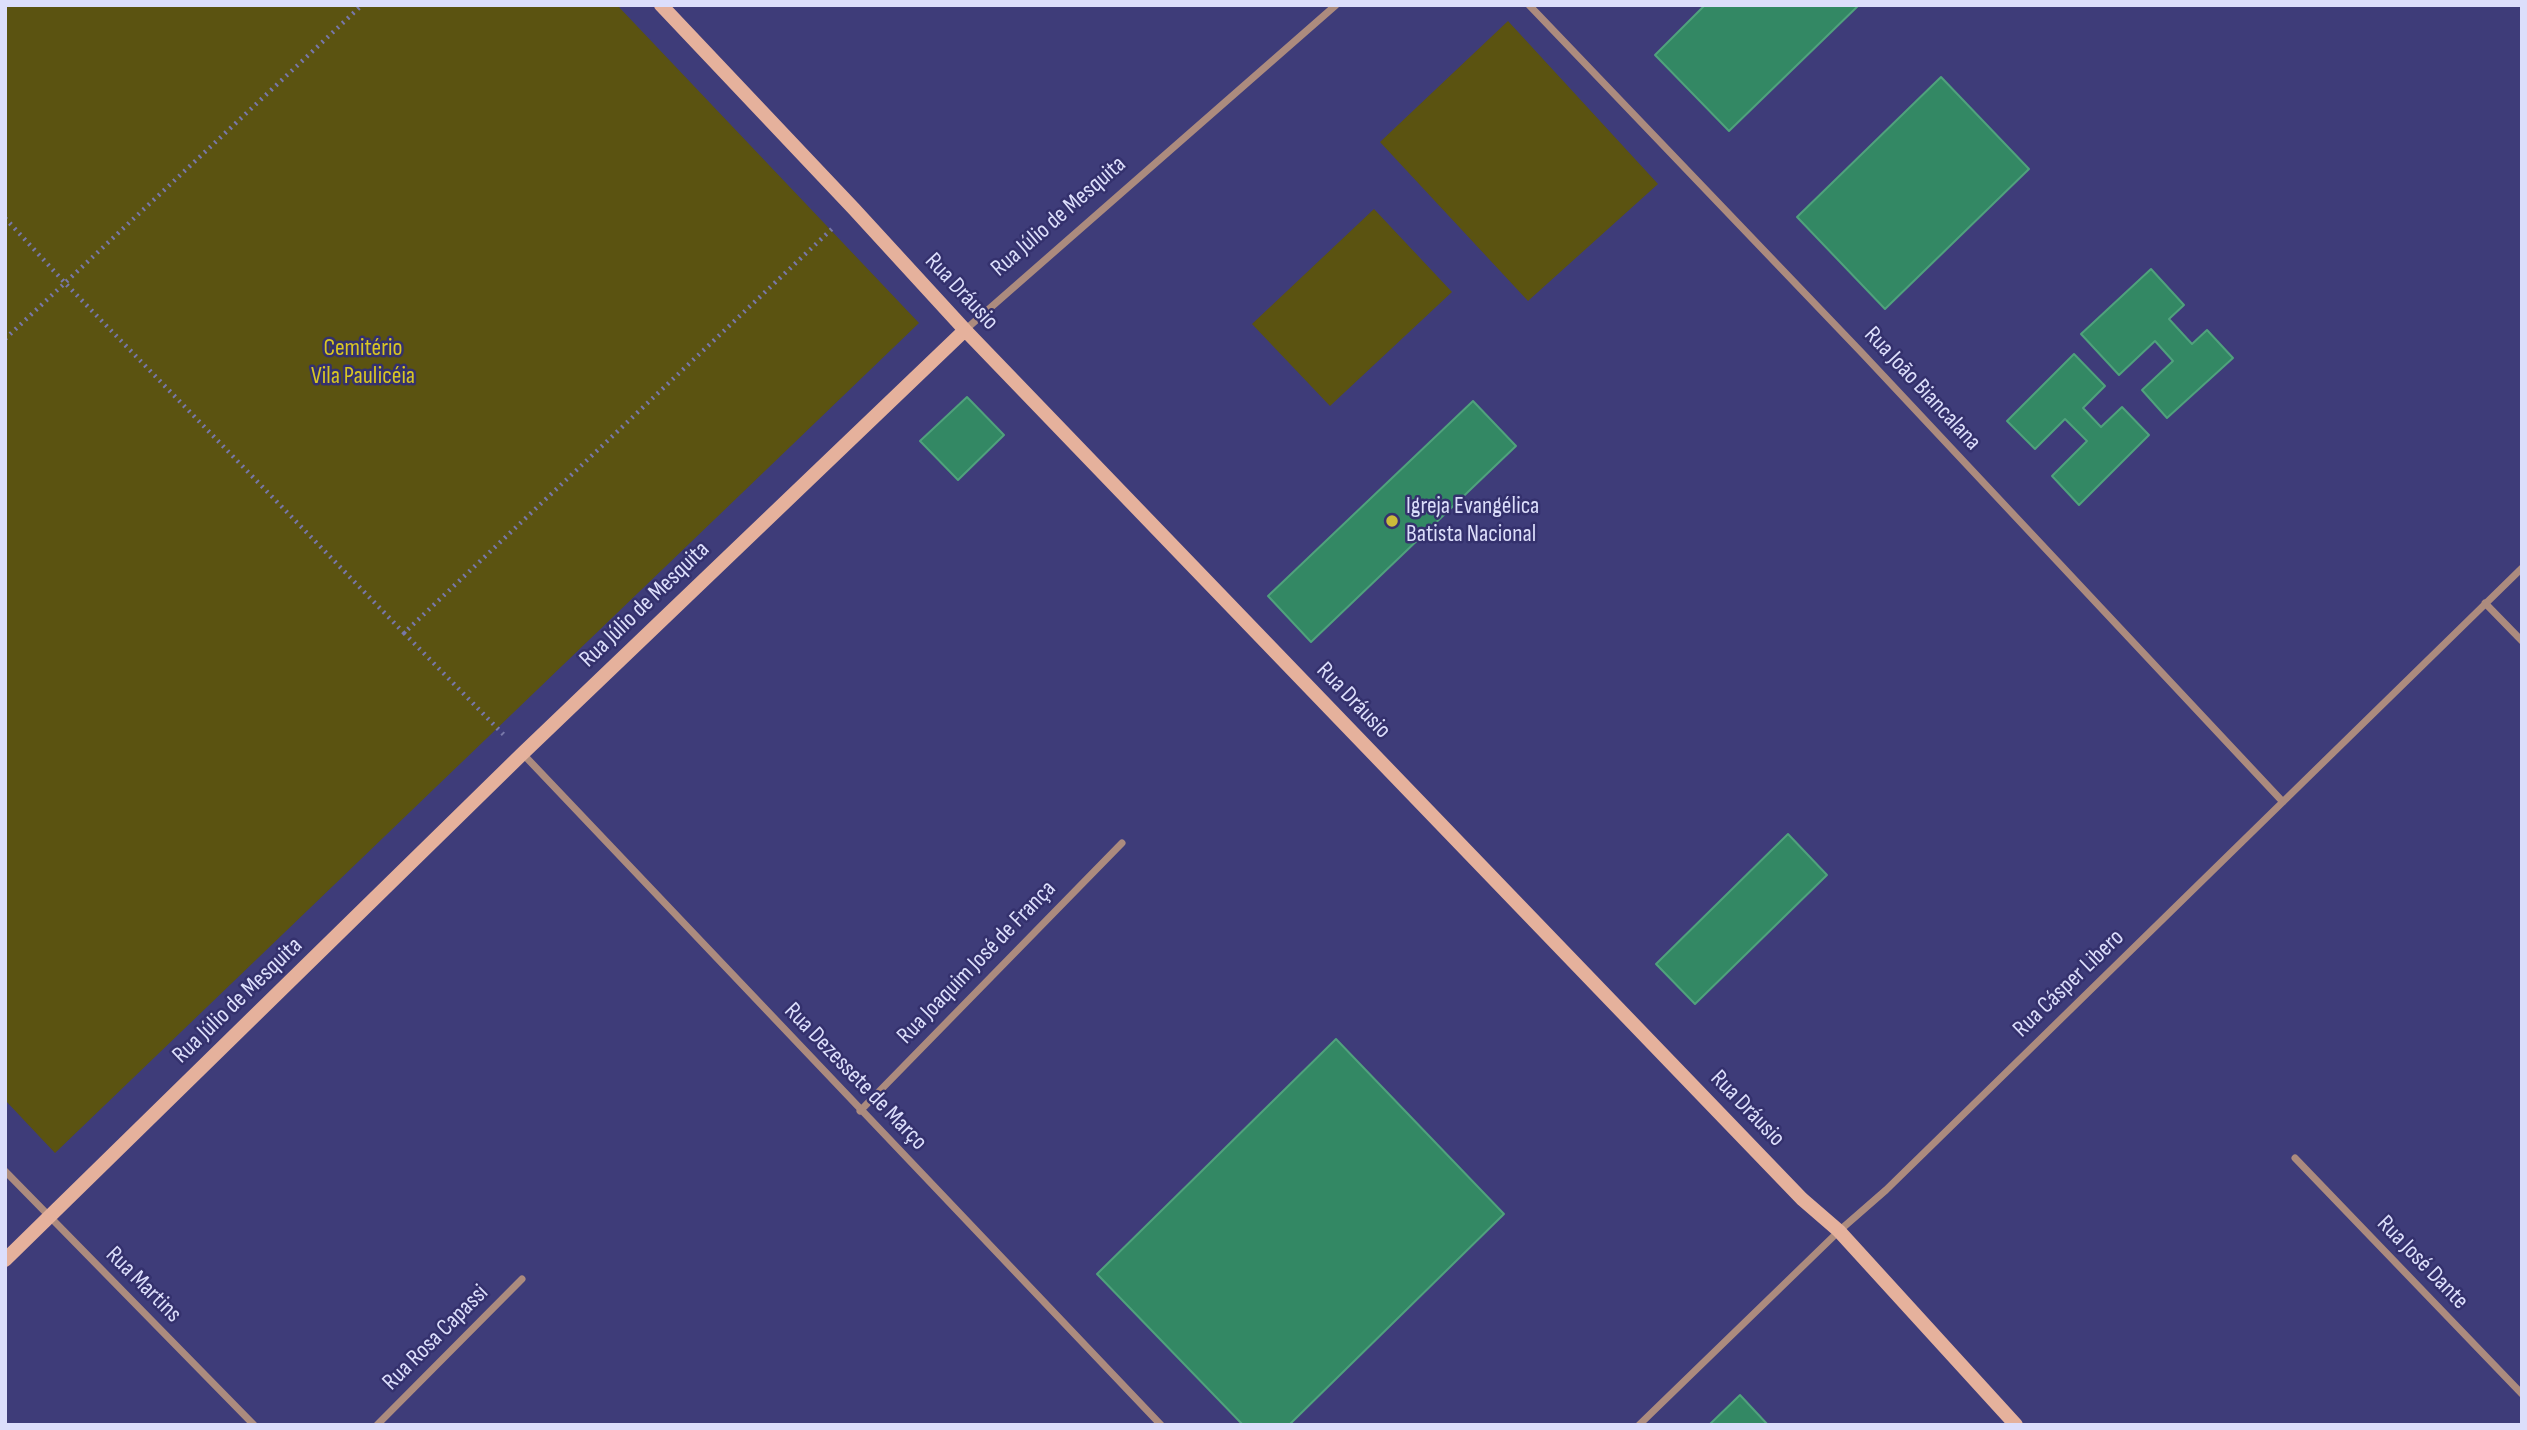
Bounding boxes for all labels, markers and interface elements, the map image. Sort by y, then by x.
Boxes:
street label: Rua Júlio de Mesquita [986,151,1132,283]
street label: Rua Dráusio [918,248,1004,336]
street label: Rua João Biancalana [1857,321,1987,457]
park label: Cemitério Vila Paulicéia [311,335,415,391]
place label: Igreja Evangélica Batista Nacional [1406,493,1539,549]
marker: Igreja Evangélica Batista Nacional [1384,513,1400,529]
street label: Rua Júlio de Mesquita [574,536,716,674]
street label: Rua Dráusio [1310,657,1396,745]
street label: Rua Joaquim José de França [892,875,1062,1051]
street label: Rua Cásper Libero [2008,924,2130,1044]
street label: Rua Júlio de Mesquita [167,932,309,1070]
street label: Rua Dezessete de Março [777,997,933,1157]
street label: Rua Dráusio [1704,1065,1790,1153]
street label: Rua José Dante [2370,1210,2474,1316]
street label: Rua Martins [99,1241,187,1329]
street label: Rua Rosa Capassi [377,1279,495,1397]

